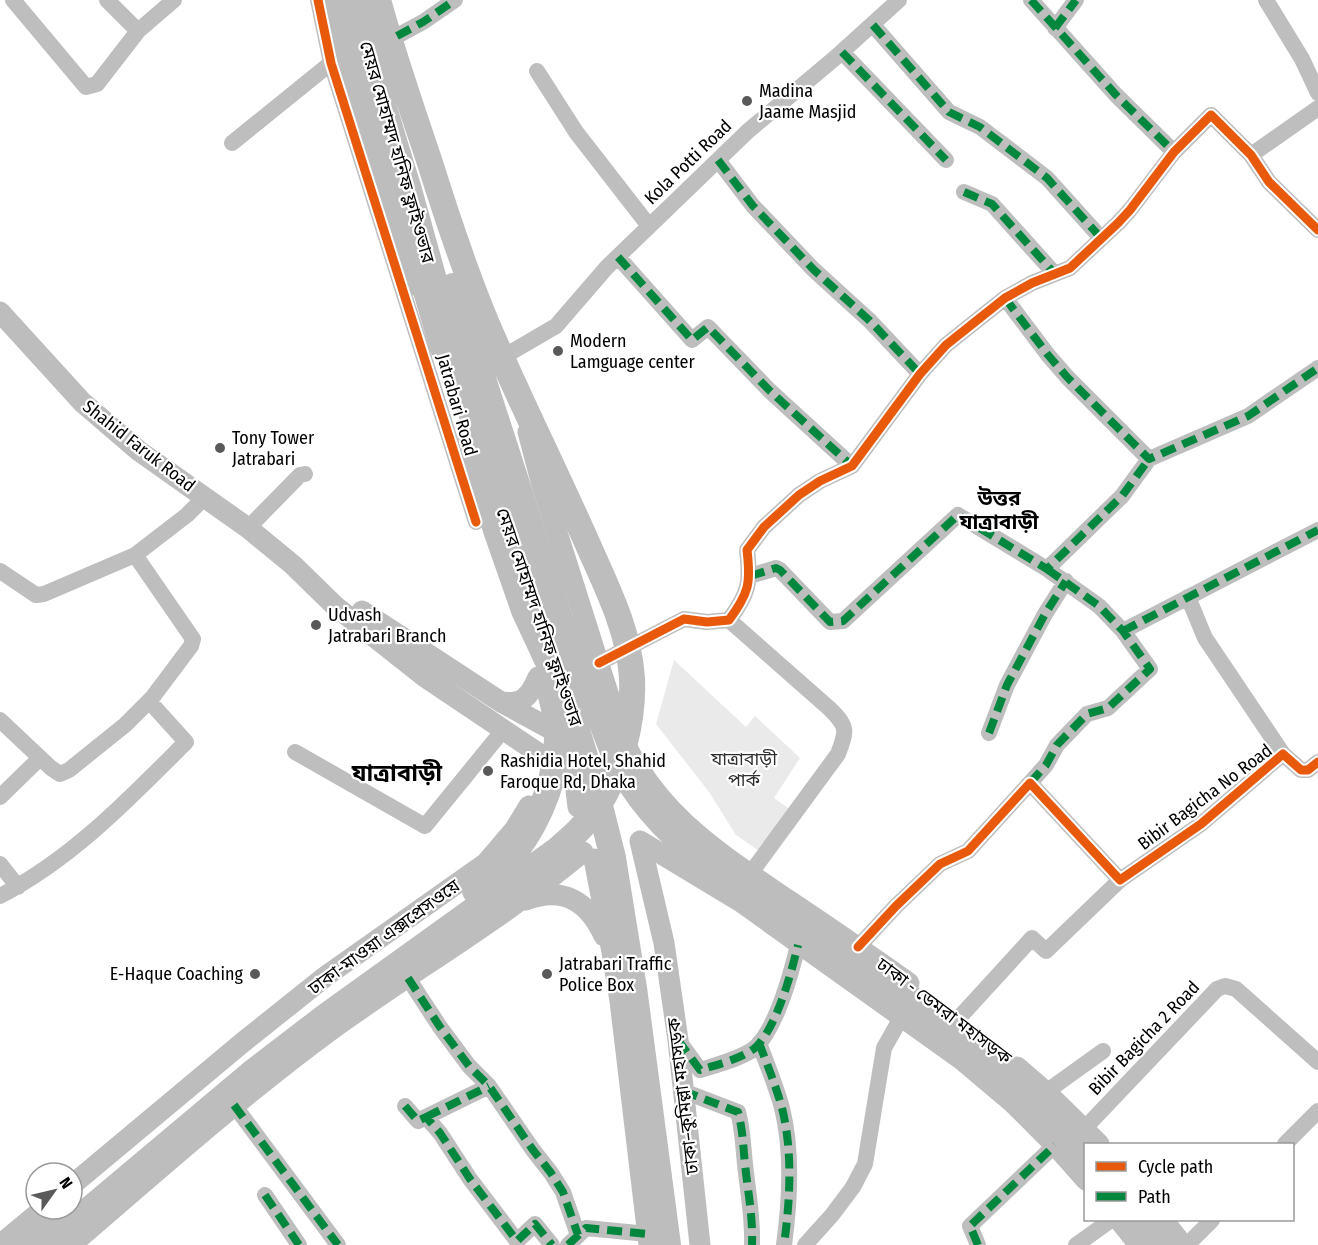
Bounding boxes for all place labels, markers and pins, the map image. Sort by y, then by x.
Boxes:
place label: Madina Jaame Masjid [759,80,856,123]
marker: Madina Jaame Masjid [740,94,754,108]
place label: Modern Lamguage center [570,330,695,373]
marker: Modern Lamguage center [551,344,565,358]
place label: Tony Tower Jatrabari [232,427,315,470]
marker: Tony Tower Jatrabari [213,441,227,455]
place label: Udvash Jatrabari Branch [328,604,447,647]
marker: Udvash Jatrabari Branch [309,618,323,632]
place label: Rashidia Hotel, Shahid Faroque Rd, Dhaka [500,750,666,793]
marker: Rashidia Hotel, Shahid Faroque Rd, Dhaka [481,764,495,778]
place label: Jatrabari Traffic Police Box [559,953,672,996]
place label: E-Haque Coaching [110,963,244,985]
marker: E-Haque Coaching [248,967,262,981]
marker: Jatrabari Traffic Police Box [540,967,554,981]

